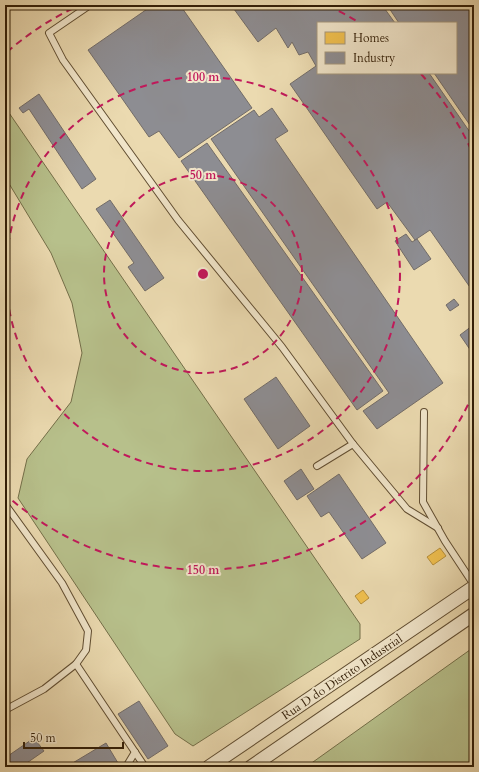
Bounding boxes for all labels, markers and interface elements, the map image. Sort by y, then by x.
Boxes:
legend [317,22,457,74]
text: Homes [353,30,389,46]
text: Industry [353,50,396,66]
text: 100 m [187,69,220,85]
text: 50 m [190,167,217,183]
centre of rings [196,267,210,281]
text: 150 m [187,562,220,578]
street label: Rua D do Distrito Industrial [279,631,405,723]
scale bar [24,724,123,750]
text: 50 m [30,730,57,746]

